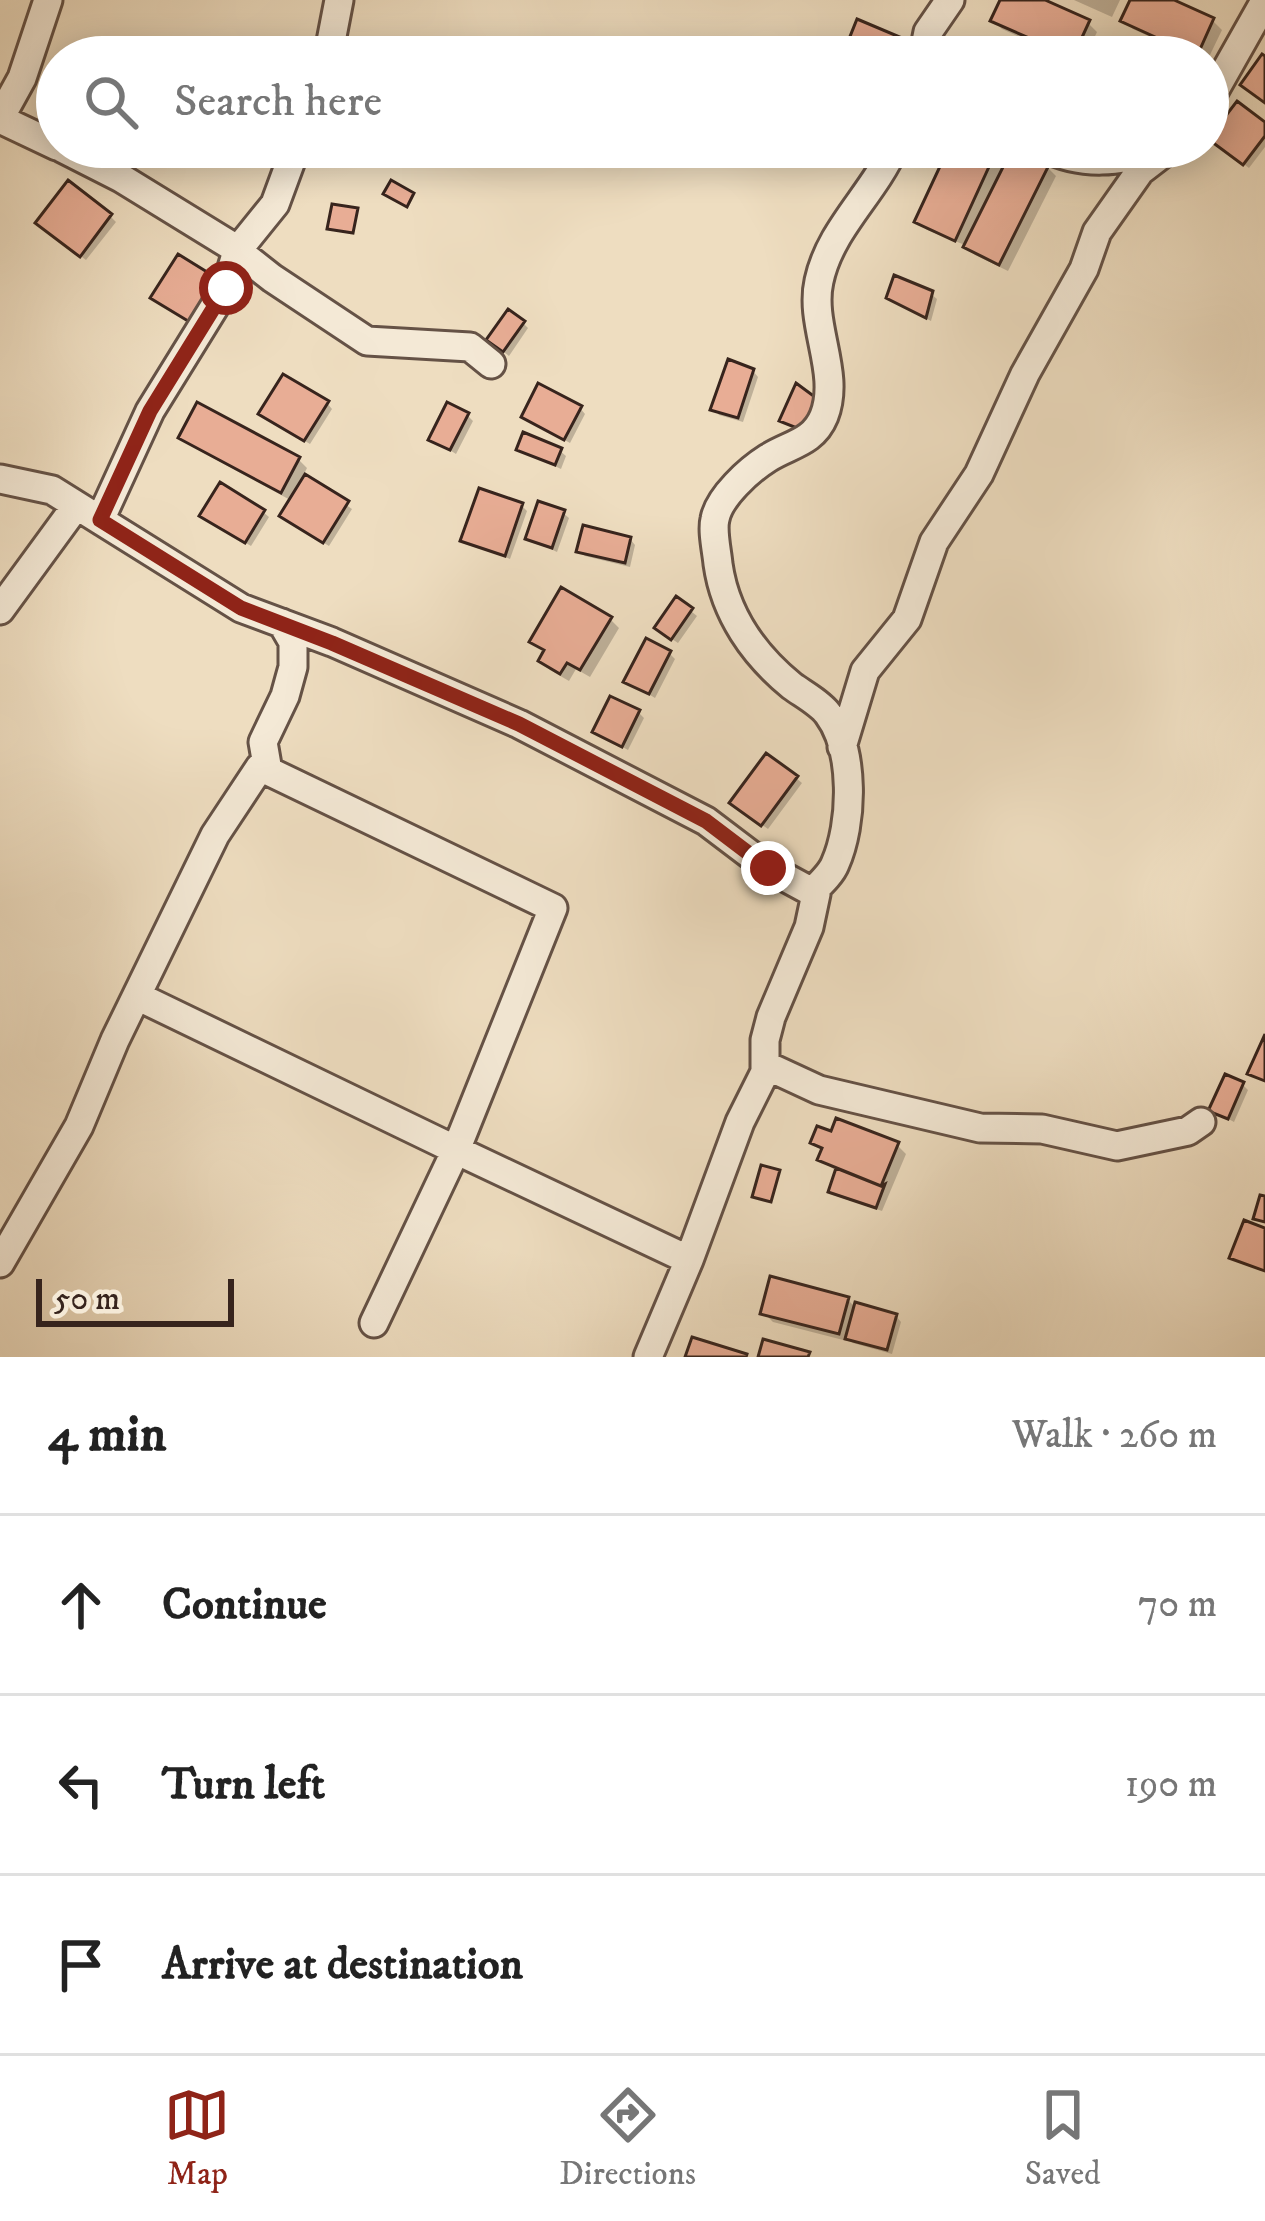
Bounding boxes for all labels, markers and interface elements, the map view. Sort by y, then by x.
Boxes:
search box [36,36,1229,168]
icon: search [78,69,144,135]
text: Search here [174,74,382,130]
route start [199,261,253,315]
route end [741,841,795,895]
scale bar [36,1273,234,1326]
text: 50 m [54,1279,120,1320]
text: 4 min [48,1403,166,1467]
text: Walk · 260 m [1012,1411,1217,1460]
icon: ahead [48,1572,114,1638]
text: Continue [162,1577,327,1633]
text: 70 m [1138,1580,1217,1629]
icon: left [48,1752,114,1818]
text: Turn left [162,1757,325,1813]
text: 190 m [1125,1760,1217,1809]
icon: arrive [48,1932,114,1998]
text: Arrive at destination [162,1937,523,1993]
tab: Map [164,2082,230,2195]
tab: Directions [559,2082,696,2195]
tab: Saved [1025,2082,1101,2195]

